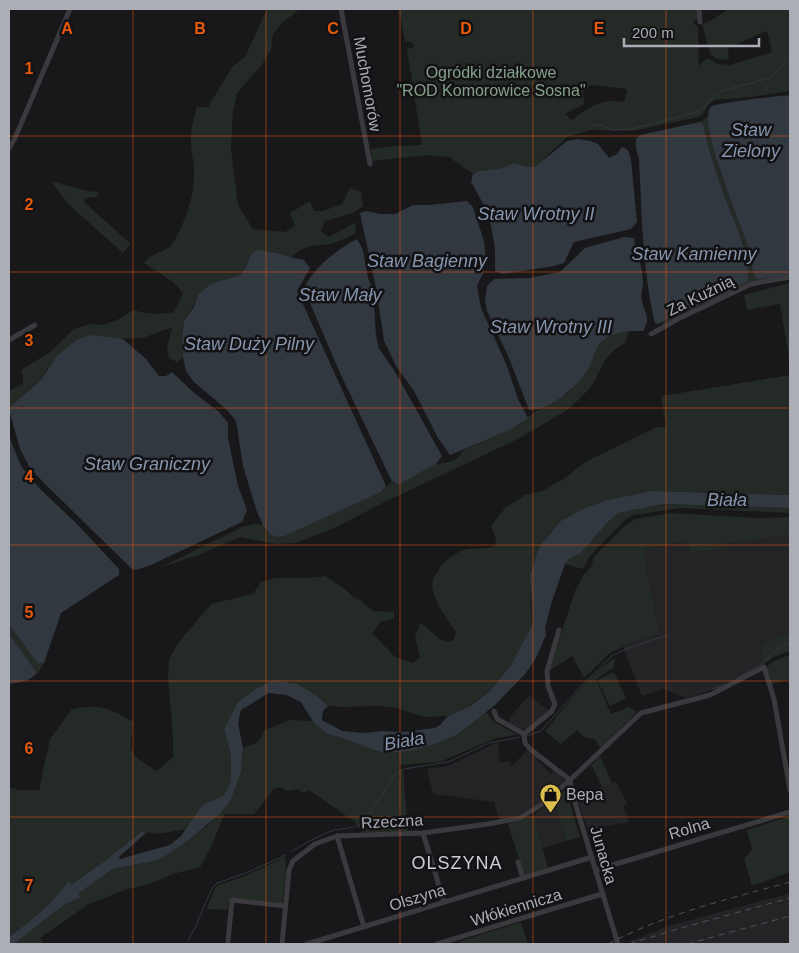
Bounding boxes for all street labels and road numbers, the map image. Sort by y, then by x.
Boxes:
street label: Muchomorów [351,35,384,133]
street label: Za Kuźnią [664,272,736,319]
street label: Rzeczna [360,811,424,832]
street label: Rolna [667,814,712,843]
street label: Junacka [587,824,620,886]
street label: Olszyna [387,881,447,914]
street label: Włókiennicza [469,886,564,929]

